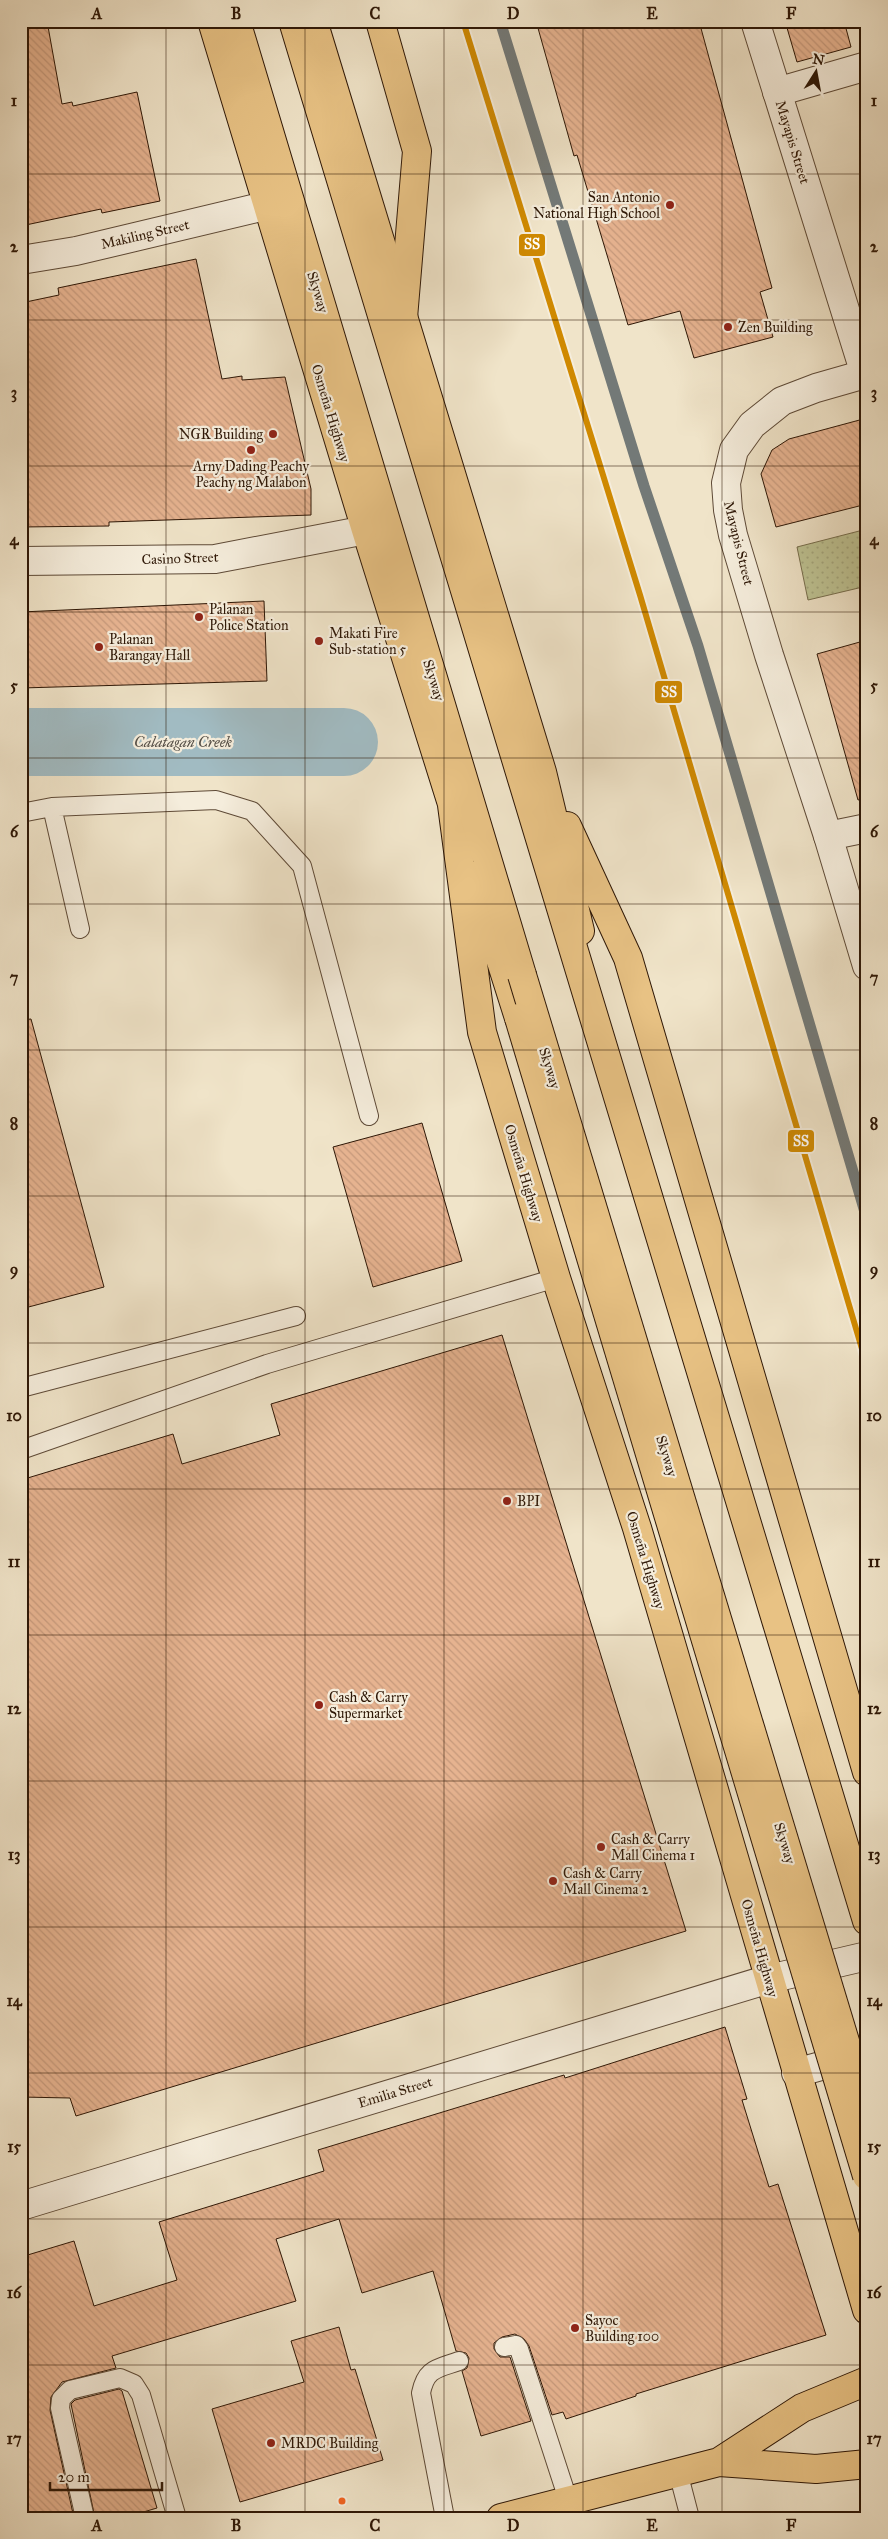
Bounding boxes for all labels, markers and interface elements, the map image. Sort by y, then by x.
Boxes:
text: A [91,4,103,23]
text: B [231,4,241,23]
text: C [370,4,381,23]
text: D [507,4,520,23]
text: E [646,4,658,23]
text: F [786,4,797,23]
north arrow [790,48,840,98]
text: N [811,50,826,69]
text: 1 [11,91,18,110]
text: 1 [871,91,878,110]
street label: Mayapis Street [772,98,813,186]
place label: San Antonio National High School [533,189,660,222]
marker: San Antonio National High School [664,199,676,211]
street label: Makiling Street [99,216,191,253]
line badge: SS [518,233,546,257]
text: SS [524,236,540,253]
text: 2 [10,237,19,256]
text: 2 [870,237,879,256]
street label: Skyway [303,269,332,315]
place label: Zen Building [738,319,813,336]
marker: Zen Building [722,321,734,333]
street label: Osmeña Highway [308,362,354,465]
text: 3 [11,383,17,403]
text: 3 [871,383,877,403]
place label: NGR Building [179,426,263,443]
marker: NGR Building [267,428,279,440]
marker: Arny Dading Peachy Peachy ng Malabon [245,444,257,456]
place label: Arny Dading Peachy Peachy ng Malabon [192,458,309,491]
street label: Mayapis Street [720,499,757,587]
text: 4 [10,530,20,550]
text: 4 [870,530,880,550]
street label: Casino Street [141,549,219,568]
place label: Palanan Police Station [209,601,289,634]
marker: Palanan Police Station [193,611,205,623]
place label: Makati Fire Sub-station 5 [329,625,407,658]
place label: Palanan Barangay Hall [109,631,191,664]
marker: Makati Fire Sub-station 5 [313,635,325,647]
marker: Palanan Barangay Hall [93,641,105,653]
street label: Skyway [419,657,448,703]
text: 5 [10,676,18,695]
text: 5 [870,676,878,695]
line badge: SS [654,680,683,704]
text: SS [661,684,677,701]
water label: Calatagan Creek [134,733,232,751]
text: 6 [10,822,19,841]
text: 6 [870,822,879,841]
text: 7 [10,968,19,987]
text: 7 [870,968,879,987]
street label: Skyway [535,1045,564,1091]
text: 8 [10,1114,18,1133]
text: 8 [870,1114,878,1133]
street label: Osmeña Highway [501,1122,547,1225]
line badge: SS [787,1129,815,1153]
text: SS [793,1133,809,1150]
text: 9 [10,1260,18,1280]
text: 9 [870,1260,878,1280]
text: 10 [6,1406,22,1425]
text: 10 [866,1406,882,1425]
street label: Skyway [652,1433,681,1479]
place label: BPI [517,1493,540,1510]
marker: BPI [501,1495,513,1507]
street label: Osmeña Highway [623,1509,669,1612]
text: 11 [8,1552,21,1571]
text: 11 [868,1552,881,1571]
place label: Cash & Carry Supermarket [329,1689,408,1722]
text: 12 [7,1699,22,1718]
marker: Cash & Carry Supermarket [313,1699,325,1711]
text: 12 [867,1699,882,1718]
street label: Skyway [770,1820,799,1866]
place label: Cash & Carry Mall Cinema 1 [611,1831,695,1864]
marker: Cash & Carry Mall Cinema 1 [595,1841,607,1853]
text: 13 [8,1845,20,1865]
text: 13 [868,1845,880,1865]
place label: Cash & Carry Mall Cinema 2 [563,1865,648,1898]
marker: Cash & Carry Mall Cinema 2 [547,1875,559,1887]
street label: Osmeña Highway [737,1897,782,2000]
text: 14 [6,1991,23,2011]
text: 14 [866,1991,883,2011]
street label: Emilia Street [356,2073,434,2112]
text: 15 [7,2137,21,2156]
text: 15 [867,2137,881,2156]
text: 16 [7,2283,22,2302]
text: 16 [867,2283,882,2302]
place label: Sayoc Building 100 [585,2312,659,2345]
marker: Sayoc Building 100 [569,2322,581,2334]
text: 17 [7,2429,22,2448]
text: 17 [867,2429,882,2448]
place label: MRDC Building [281,2435,379,2452]
marker: MRDC Building [265,2437,277,2449]
scale bar [50,2459,162,2491]
text: 20 m [58,2468,90,2486]
unlabelled marker [337,2496,347,2506]
text: A [91,2516,103,2535]
text: B [231,2516,241,2535]
text: C [370,2516,381,2535]
text: D [507,2516,520,2535]
text: E [646,2516,658,2535]
text: F [786,2516,797,2535]

